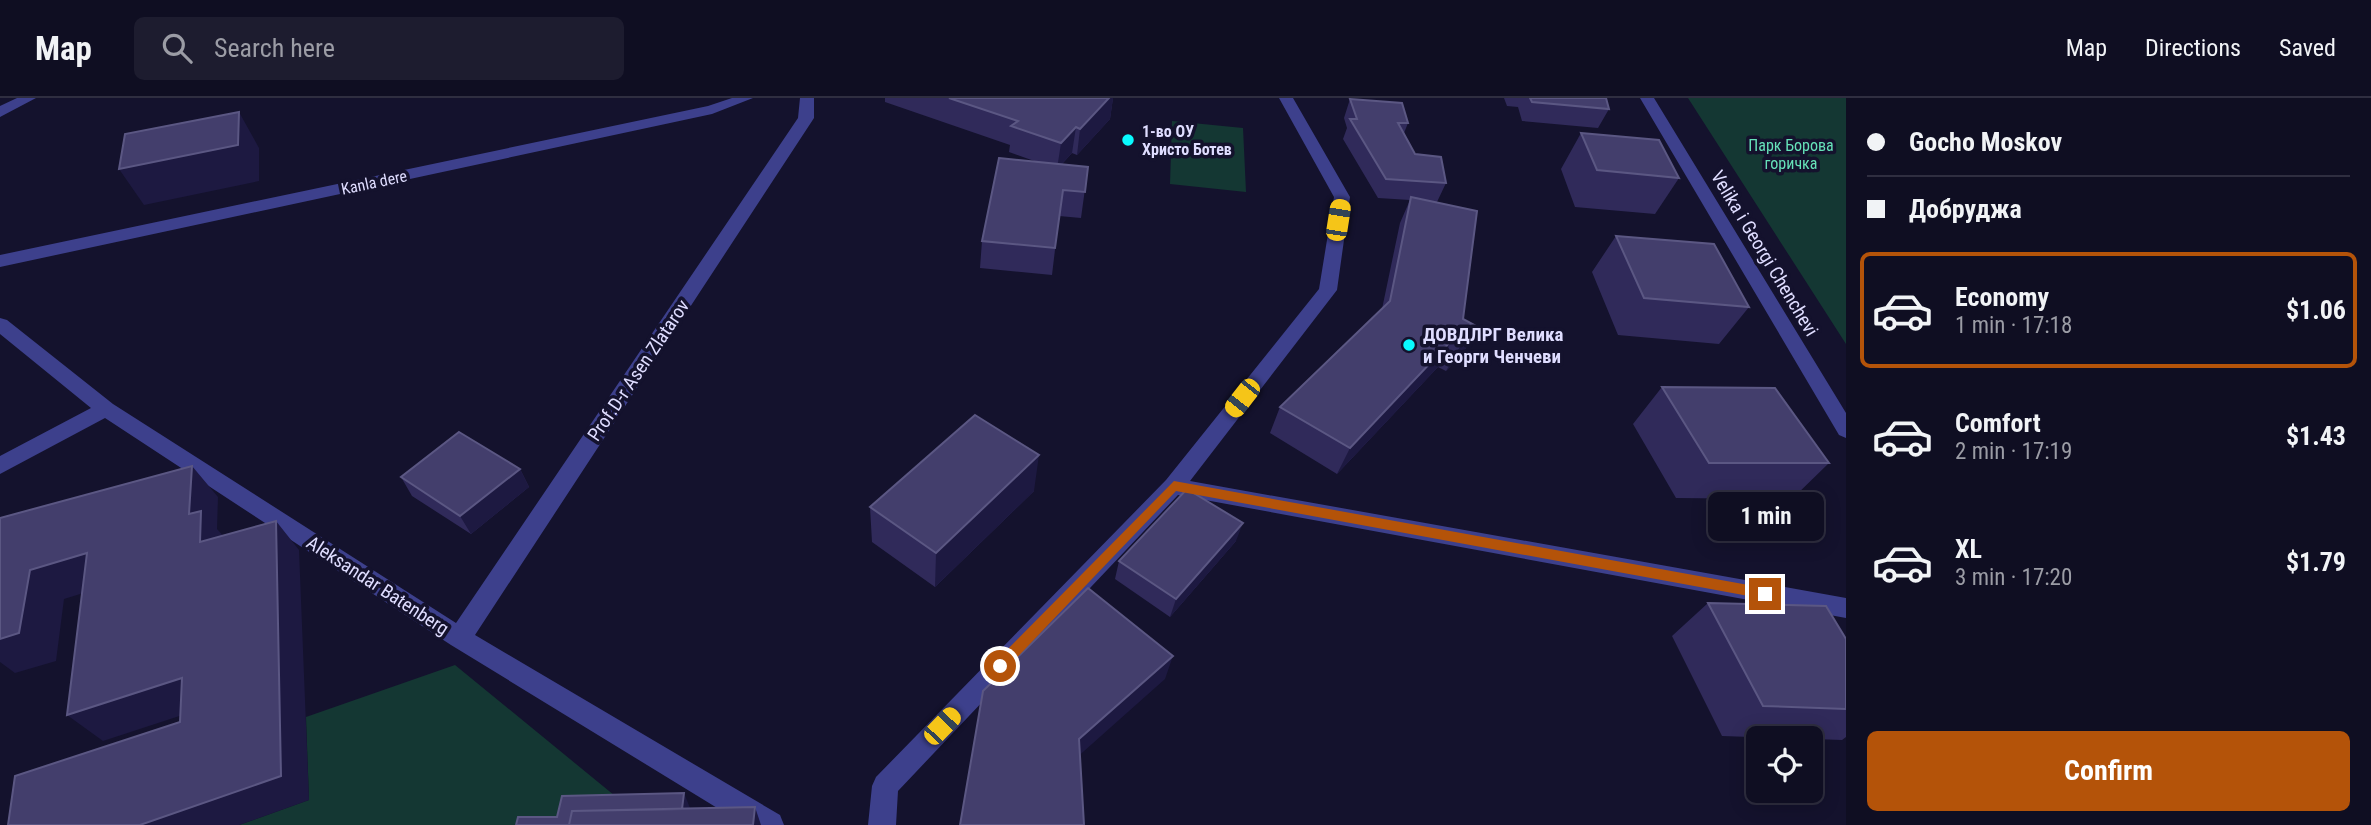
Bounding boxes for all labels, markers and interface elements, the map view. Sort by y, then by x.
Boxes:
search box [134,17,624,80]
text: Map [35,29,92,68]
icon: search [158,29,196,67]
text: Search here [214,33,335,63]
text: Map [2066,34,2107,62]
text: Directions [2145,34,2241,62]
text: Saved [2279,34,2336,62]
place label: 1-во ОУ Христо Ботев [1142,122,1232,159]
text: Gocho Moskov [1909,127,2062,157]
marker: 1-во ОУ Христо Ботев [1120,132,1136,148]
park label: Парк Борова горичка [1748,136,1834,173]
street label: Kanla dere [339,166,409,199]
street label: Velika i Georgi Chenchevi [1706,166,1823,340]
text: Добруджа [1909,194,2022,224]
car [1325,198,1352,242]
icon: car [1871,279,1934,342]
text: Economy [1955,282,2049,312]
street label: Prof.D-r Asen Zlatarov [583,295,694,445]
text: $1.06 [2286,295,2346,325]
text: 1 min · 17:18 [1955,312,2072,339]
place label: ДОВДЛРГ Велика и Георги Ченчеви [1423,323,1563,368]
marker: ДОВДЛРГ Велика и Георги Ченчеви [1401,337,1417,353]
car [1221,375,1264,421]
icon: car [1871,405,1934,468]
text: Comfort [1955,408,2041,438]
text: $1.43 [2286,421,2346,451]
text: 2 min · 17:19 [1955,438,2072,465]
callout: 1 min [1707,492,1823,542]
text: 1 min [1740,503,1792,530]
street label: Aleksandar Batenberg [302,531,453,640]
icon: car [1871,531,1934,594]
text: XL [1955,534,1982,564]
text: $1.79 [2286,547,2346,577]
text: 3 min · 17:20 [1955,564,2072,591]
route end [1749,578,1781,610]
route start [984,650,1016,682]
car [920,704,965,748]
map controls [1746,726,1823,803]
button: locate [1746,726,1823,803]
button: Confirm [1867,731,2350,811]

